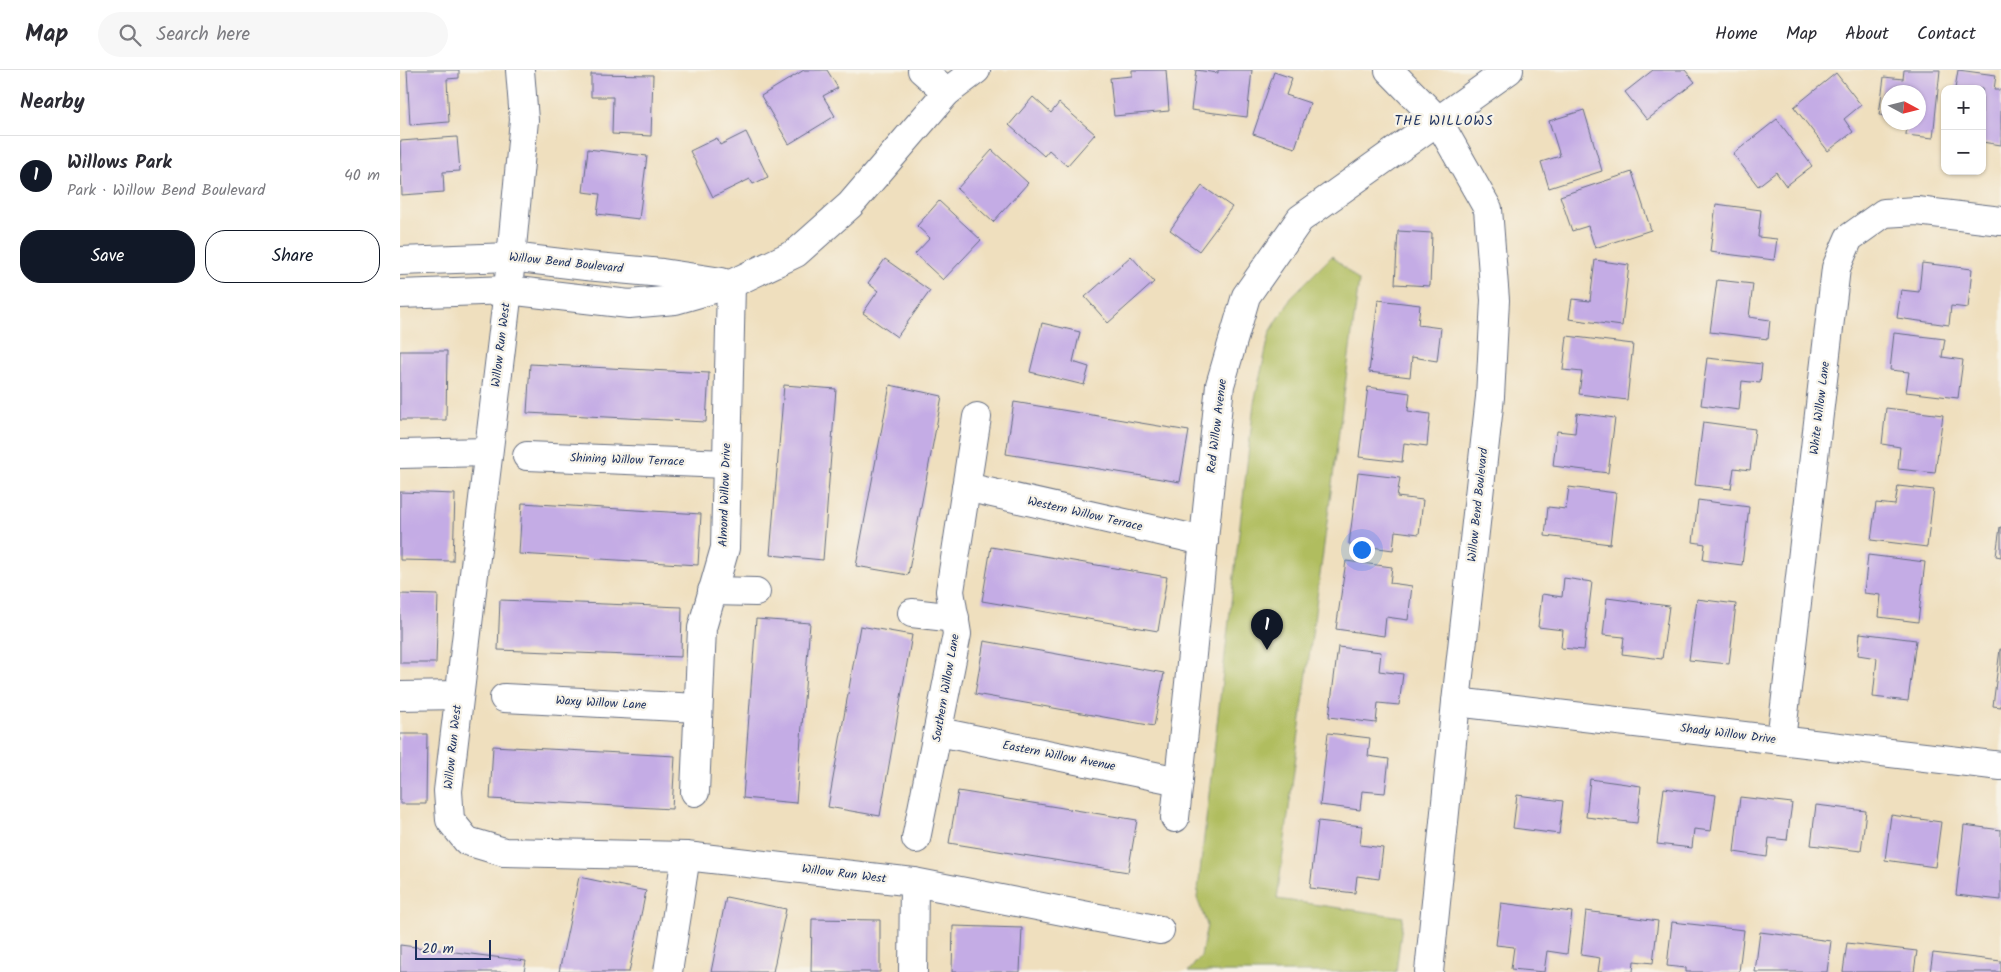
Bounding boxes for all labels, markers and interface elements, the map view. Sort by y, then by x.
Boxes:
search box [98,12,448,57]
text: Map [25,15,68,54]
text: Search here [156,20,250,50]
text: Home [1715,20,1758,49]
text: Map [1786,20,1817,49]
text: About [1845,20,1889,49]
text: Contact [1917,20,1976,49]
icon: search [116,21,144,49]
north arrow [1881,85,1926,130]
map controls [1941,85,1986,175]
button: + [1941,85,1986,130]
text: Nearby [20,86,85,119]
district label: THE WILLOWS [1394,110,1494,132]
button: − [1941,130,1986,175]
text: Willows Park [67,148,172,178]
text: 1 [34,163,38,188]
text: 40 m [344,163,380,188]
text: Park · Willow Bend Boulevard [67,178,265,203]
button: Save [20,230,195,283]
button: Share [205,230,380,283]
street label: Willow Bend Boulevard [508,248,625,279]
street label: Willow Run West [486,301,516,388]
street label: White Willow Lane [1805,360,1835,456]
street label: Red Willow Avenue [1202,377,1232,474]
street label: Almond Willow Drive [714,442,736,547]
street label: Willow Bend Boulevard [1463,446,1494,563]
street label: Shining Willow Terrace [570,449,685,472]
street label: Western Willow Terrace [1026,492,1145,537]
your location [1349,537,1375,563]
pin: 1 [1251,609,1283,650]
street label: Southern Willow Lane [927,632,965,744]
street label: Waxy Willow Lane [555,691,648,715]
street label: Willow Run West [439,703,467,790]
street label: Shady Willow Drive [1679,719,1778,749]
street label: Eastern Willow Avenue [1001,736,1118,776]
street label: Willow Run West [801,859,888,889]
scale bar [415,937,491,960]
text: 20 m [422,938,454,960]

